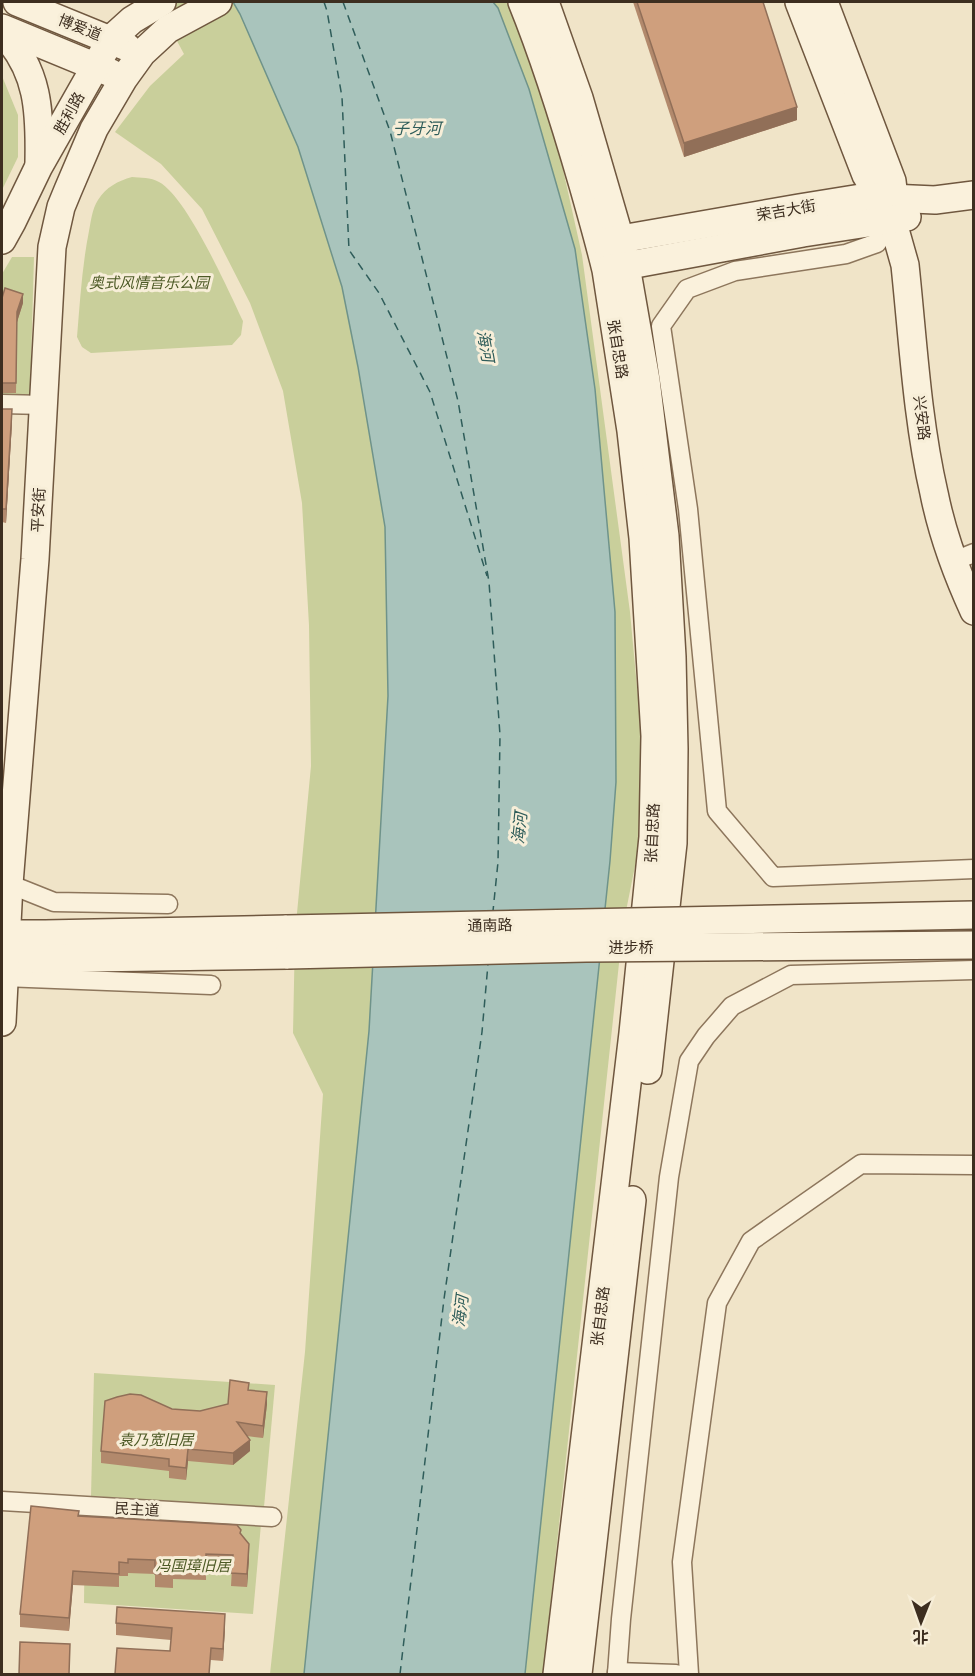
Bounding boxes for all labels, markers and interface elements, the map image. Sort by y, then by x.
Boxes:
street label: 博爱道 [55,9,105,45]
street label: 胜利路 [49,88,89,138]
water label: 子牙河 [393,117,444,139]
street label: 荣吉大街 [755,194,817,226]
park label: 奥式风情音乐公园 [89,272,211,293]
street label: 张自忠路 [603,318,633,380]
water label: 海河 [472,328,500,367]
street label: 兴安路 [909,394,935,442]
street label: 平安街 [26,487,50,533]
street label: 张自忠路 [640,802,664,864]
water label: 海河 [506,808,532,845]
street label: 通南路 [467,914,513,936]
street label: 进步桥 [608,937,654,958]
street label: 张自忠路 [586,1285,614,1347]
water label: 海河 [447,1291,473,1328]
park label: 袁乃宽旧居 [118,1429,195,1450]
street label: 民主道 [114,1497,160,1521]
park label: 冯国璋旧居 [155,1555,232,1576]
north arrow [891,1592,951,1652]
text: 北 [913,1626,929,1648]

